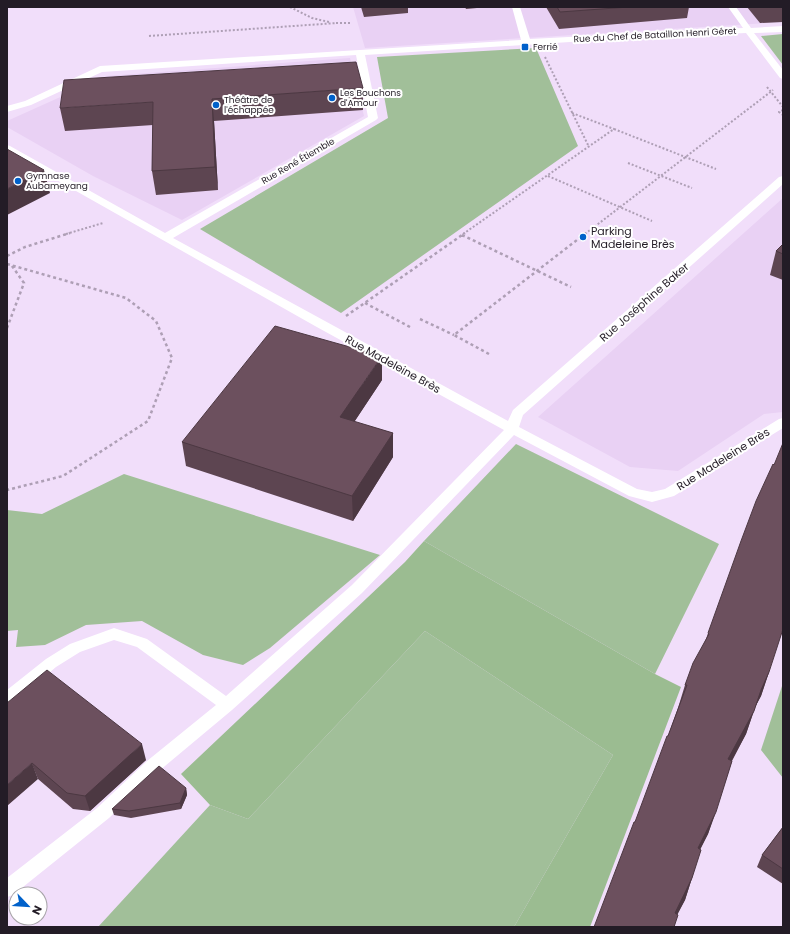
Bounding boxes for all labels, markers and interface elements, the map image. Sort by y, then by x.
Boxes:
street label: Rue du Chef de Bataillon Henri Géret [573,25,737,45]
place label: Ferrié [533,41,558,53]
marker: Ferrié [520,42,530,52]
place label: Les Bouchons d'Amour [340,87,401,109]
marker: Les Bouchons d'Amour [327,93,337,103]
place label: Théâtre de l'échappée [224,94,274,116]
marker: Théâtre de l'échappée [211,100,221,110]
street label: Rue René Étiemble [259,135,337,187]
place label: Gymnase Aubameyang [26,170,88,192]
marker: Gymnase Aubameyang [13,176,23,186]
place label: Parking Madeleine Brès [591,223,675,252]
marker: Parking Madeleine Brès [578,232,588,242]
street label: Rue Joséphine Baker [596,259,692,345]
street label: Rue Madeleine Brès [342,331,444,397]
street label: Rue Madeleine Brès [673,424,773,494]
north arrow [8,886,48,926]
text: N [28,903,46,917]

